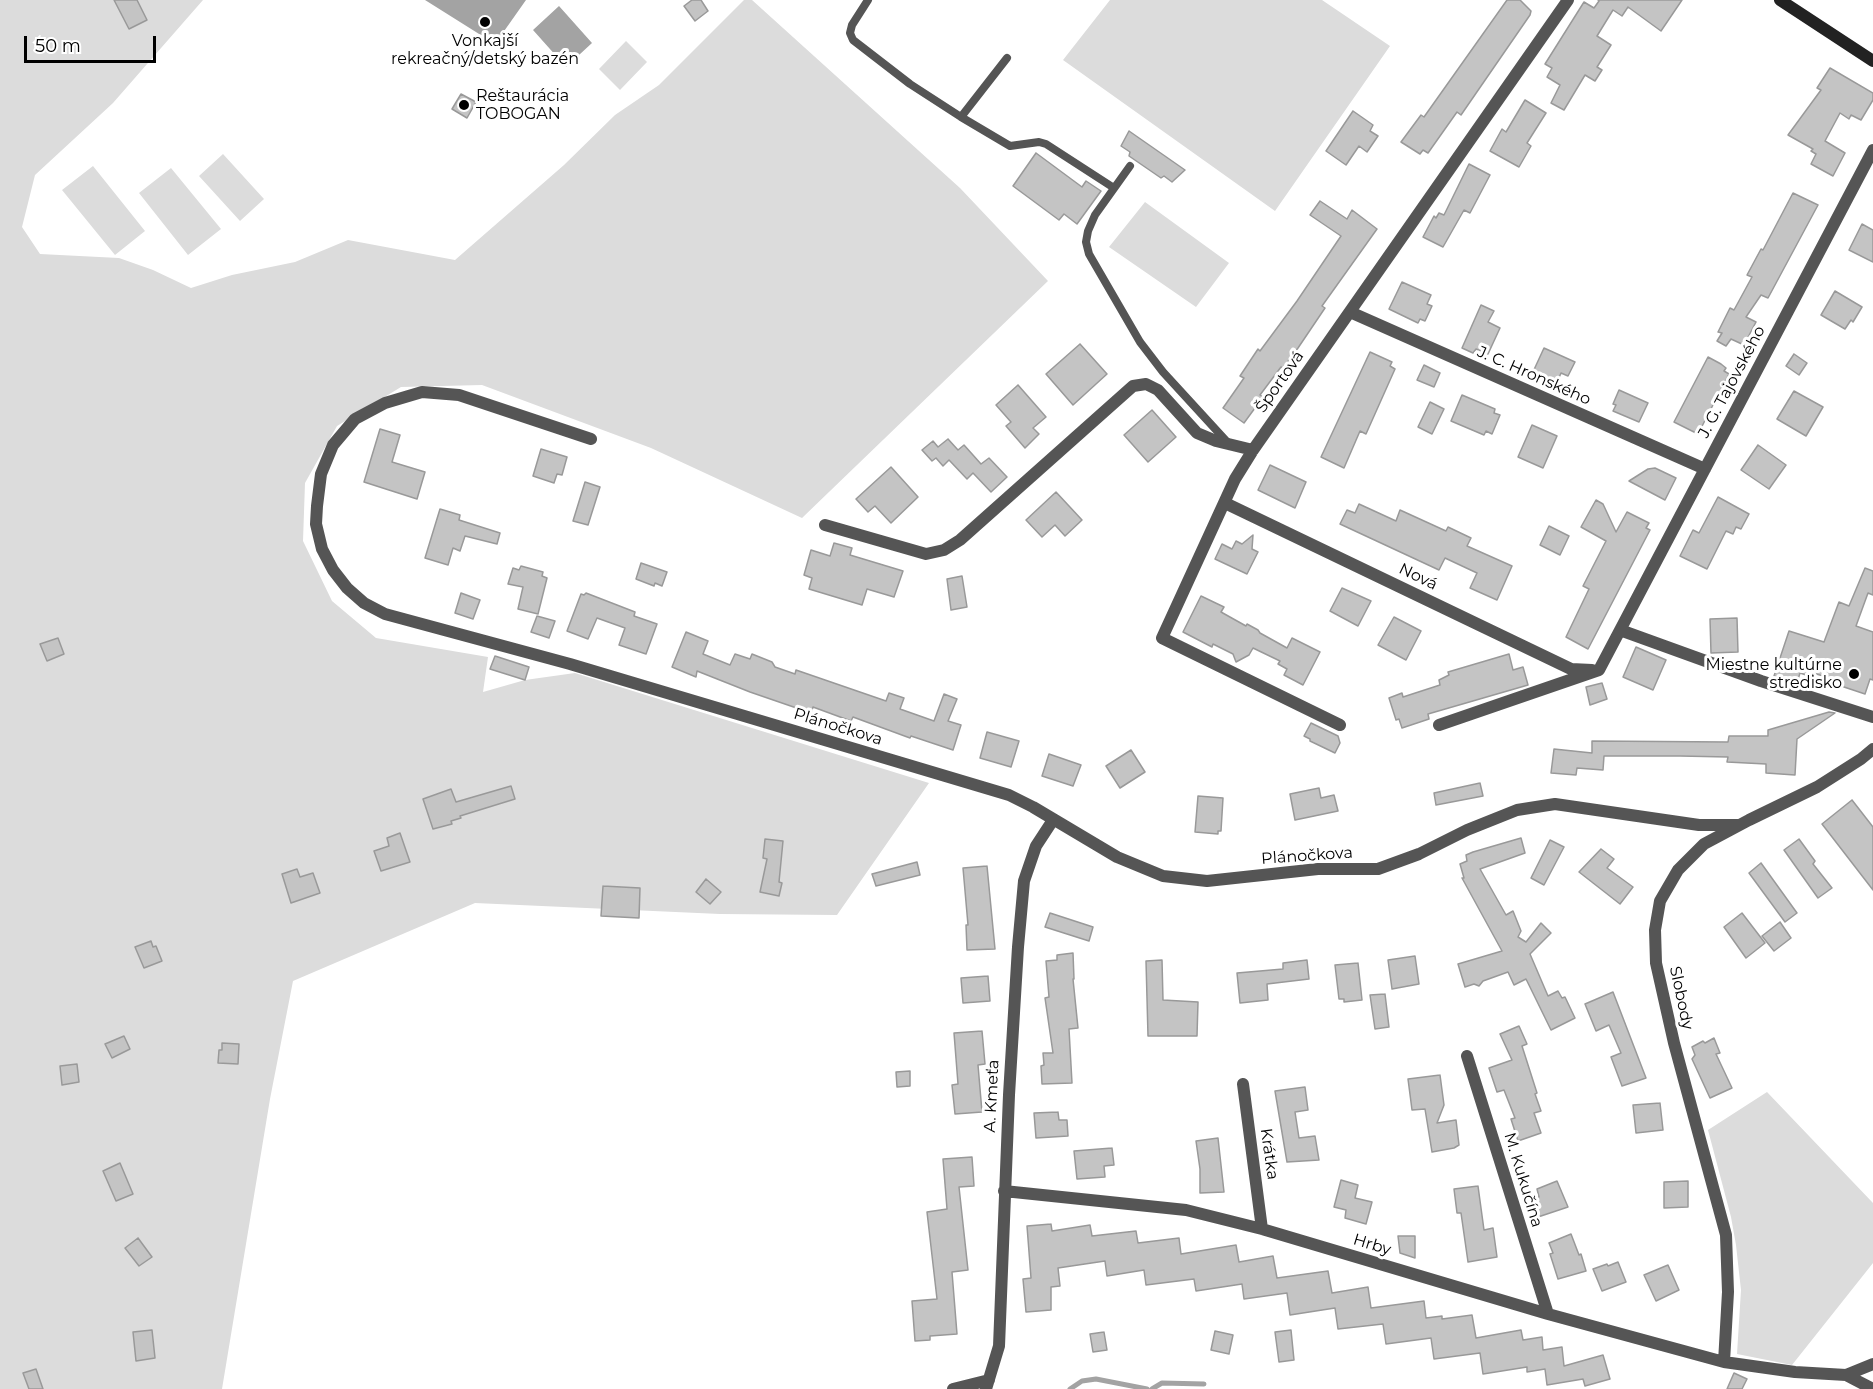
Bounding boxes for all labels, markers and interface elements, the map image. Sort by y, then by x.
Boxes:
marker: Vonkajší rekreačný/detský bazén [478,15,492,29]
scale bar [27,24,159,62]
place label: Vonkajší rekreačný/detský bazén [391,31,579,69]
text: 50 m [35,35,81,57]
place label: Reštaurácia TOBOGAN [476,86,569,124]
marker: Reštaurácia TOBOGAN [457,98,471,112]
street label: J. G. Tajovského [1694,323,1770,441]
street label: J. C. Hronského [1474,342,1594,410]
street label: Športová [1252,347,1308,417]
street label: Nová [1396,559,1440,595]
place label: Miestne kultúrne stredisko [1705,655,1842,693]
marker: Miestne kultúrne stredisko [1847,667,1861,681]
street label: Plánočkova [791,704,885,750]
street label: Plánočkova [1261,843,1353,869]
street label: Slobody [1665,964,1697,1032]
street label: A. Kmeťa [981,1059,1003,1133]
street label: Krátka [1256,1127,1282,1181]
street label: M. Kukučína [1499,1130,1547,1230]
street label: Hrby [1351,1230,1393,1260]

